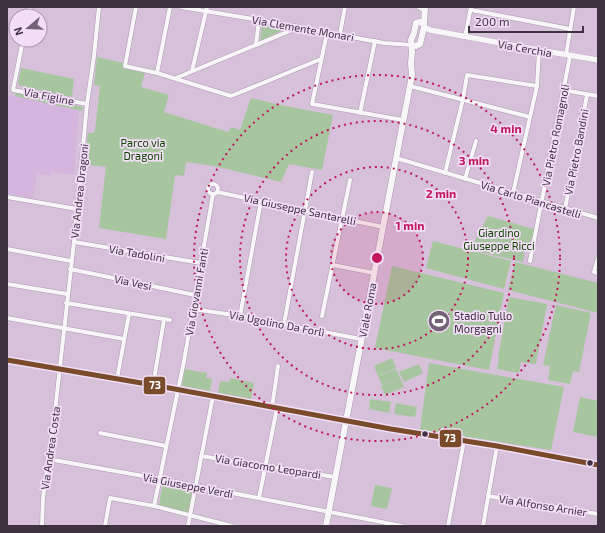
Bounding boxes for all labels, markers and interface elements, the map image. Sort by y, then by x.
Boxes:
north arrow [8,8,48,48]
scale bar [469,8,583,34]
street label: Via Clemente Monari [251,13,355,43]
text: 200 m [475,14,509,28]
text: N [11,25,26,37]
street label: Via Cerchia [497,37,553,59]
street label: Via Pietro Romagnoli [539,83,571,187]
street label: Via Figline [23,85,75,107]
street label: Via Pietro Bandini [561,108,591,196]
text: 4 min [490,121,522,135]
park label: Parco via Dragoni [120,136,166,162]
street label: Via Andrea Dragoni [68,143,90,239]
text: 3 min [459,153,489,167]
street label: Via Carlo Piancastelli [479,177,583,221]
text: 2 min [426,186,456,200]
street label: Via Giuseppe Santarelli [243,191,357,227]
text: 1 min [396,218,424,232]
park label: Giardino Giuseppe Ricci [463,226,535,252]
street label: Via Tadolini [108,242,166,264]
street label: Via Giovanni Fanti [182,247,210,337]
centre of rings [370,251,384,265]
street label: Via Vesi [113,272,153,292]
street label: Viale Roma [355,281,379,339]
street label: Via Ugolino Da Forlì [228,307,326,339]
sports icon: Stadio Tullo Morgagni [426,308,452,334]
place label: Stadio Tullo Morgagni [454,309,512,335]
line badge: 73 [143,376,166,395]
text: 73 [149,378,161,391]
street label: Via Andrea Costa [38,405,62,491]
unlabelled marker [420,429,430,439]
line badge: 73 [439,429,462,448]
text: 73 [444,431,456,444]
street label: Via Giacomo Leopardi [214,451,322,481]
unlabelled marker [585,458,595,468]
street label: Via Giuseppe Verdi [142,470,234,500]
street label: Via Alfonso Arnier [498,492,589,518]

